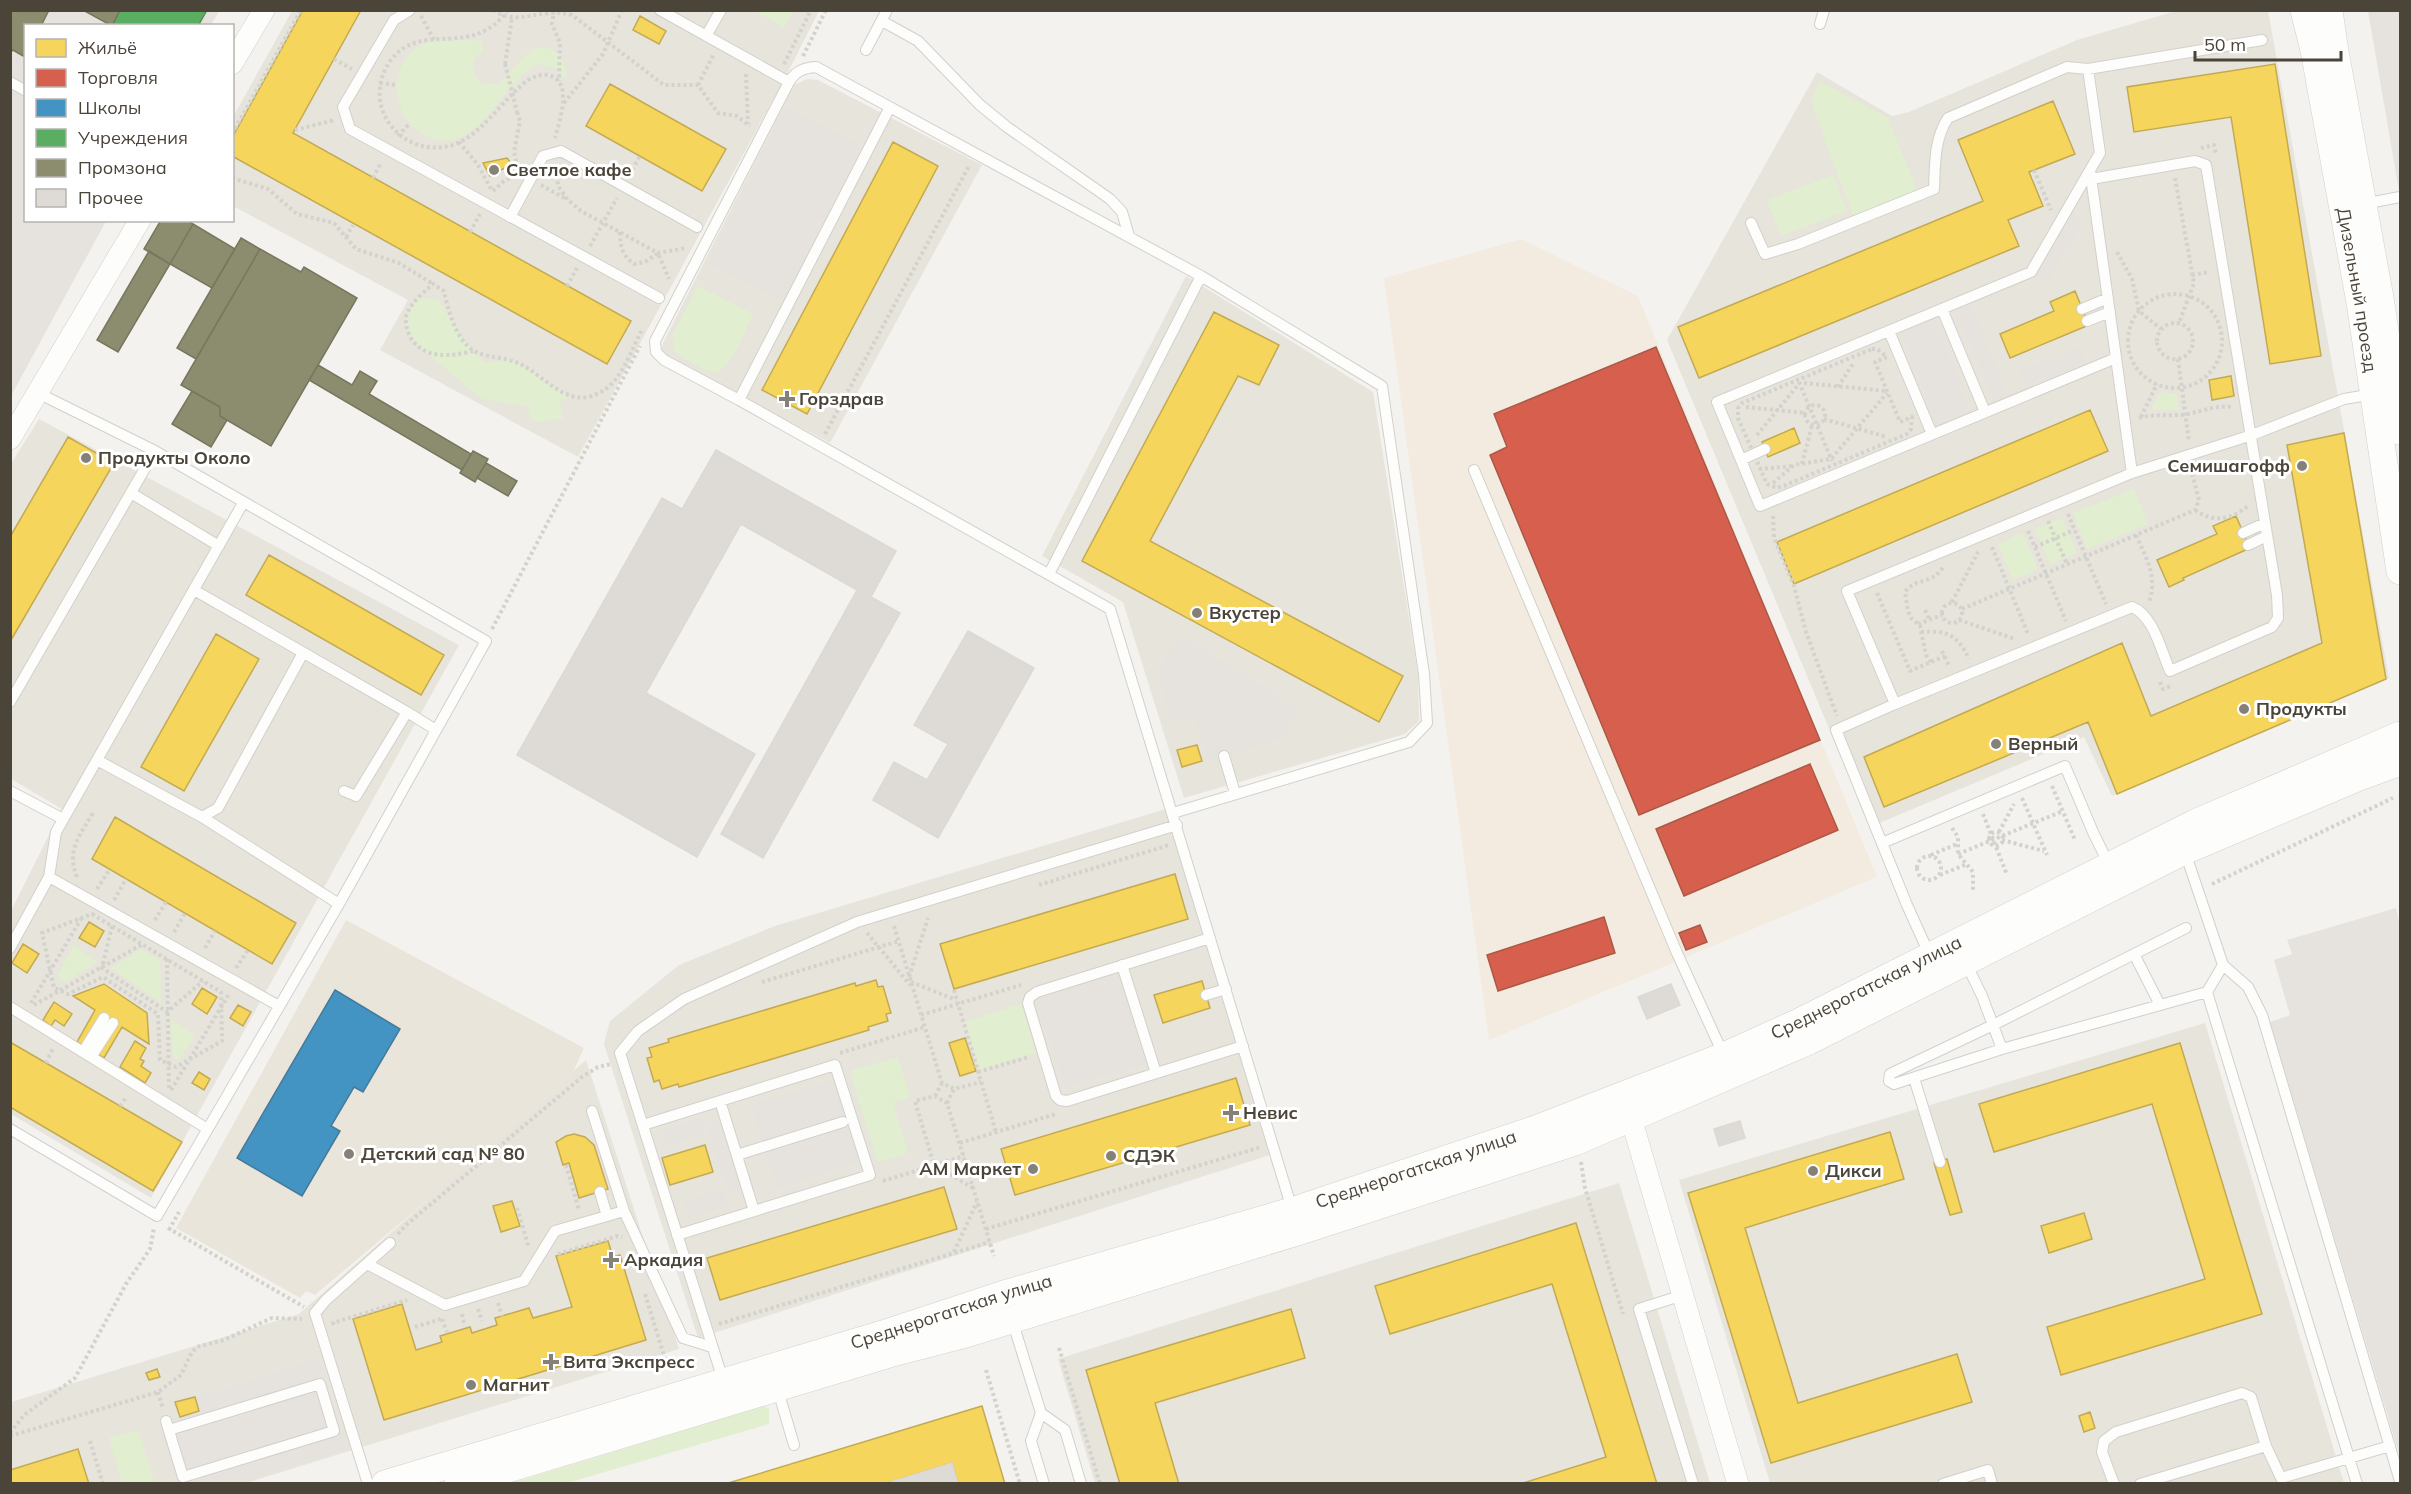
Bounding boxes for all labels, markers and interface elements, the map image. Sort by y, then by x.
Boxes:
legend [24,24,234,222]
scale bar [2195,24,2340,62]
text: 50 m [2204,33,2246,56]
text: Жильё [78,36,137,59]
text: Торговля [78,66,158,89]
text: Школы [78,96,141,119]
text: Учреждения [77,126,188,149]
text: Промзона [78,156,167,179]
place label: Светлое кафе [506,158,632,181]
marker: Светлое кафе [487,163,501,177]
text: Прочее [78,186,143,209]
street label: Дизельный проезд [2332,206,2382,374]
place label: Горздрав [799,387,884,410]
marker: Горздрав [780,392,794,406]
place label: Продукты Около [98,446,251,469]
marker: Продукты Около [79,451,93,465]
place label: Семишагофф [2167,454,2290,477]
marker: Семишагофф [2295,459,2309,473]
place label: Вкустер [1209,601,1281,624]
marker: Вкустер [1190,606,1204,620]
place label: Продукты [2256,697,2347,720]
marker: Продукты [2237,702,2251,716]
place label: Верный [2008,732,2078,755]
marker: Верный [1989,737,2003,751]
street label: Среднерогатская улица [1767,930,1965,1044]
place label: Невис [1243,1101,1298,1124]
marker: Невис [1224,1106,1238,1120]
street label: Среднерогатская улица [1312,1124,1519,1213]
place label: Детский сад № 80 [361,1142,525,1165]
place label: СДЭК [1123,1144,1176,1167]
marker: Детский сад № 80 [342,1147,356,1161]
marker: СДЭК [1104,1149,1118,1163]
place label: АМ Маркет [919,1157,1021,1180]
place label: Дикси [1825,1159,1882,1182]
marker: АМ Маркет [1026,1162,1040,1176]
marker: Дикси [1806,1164,1820,1178]
place label: Аркадия [624,1248,703,1271]
marker: Аркадия [602,1251,620,1269]
street label: Среднерогатская улица [848,1269,1055,1354]
place label: Вита Экспресс [563,1350,695,1373]
marker: Вита Экспресс [544,1355,558,1369]
place label: Магнит [483,1373,550,1396]
marker: Магнит [464,1378,478,1392]

